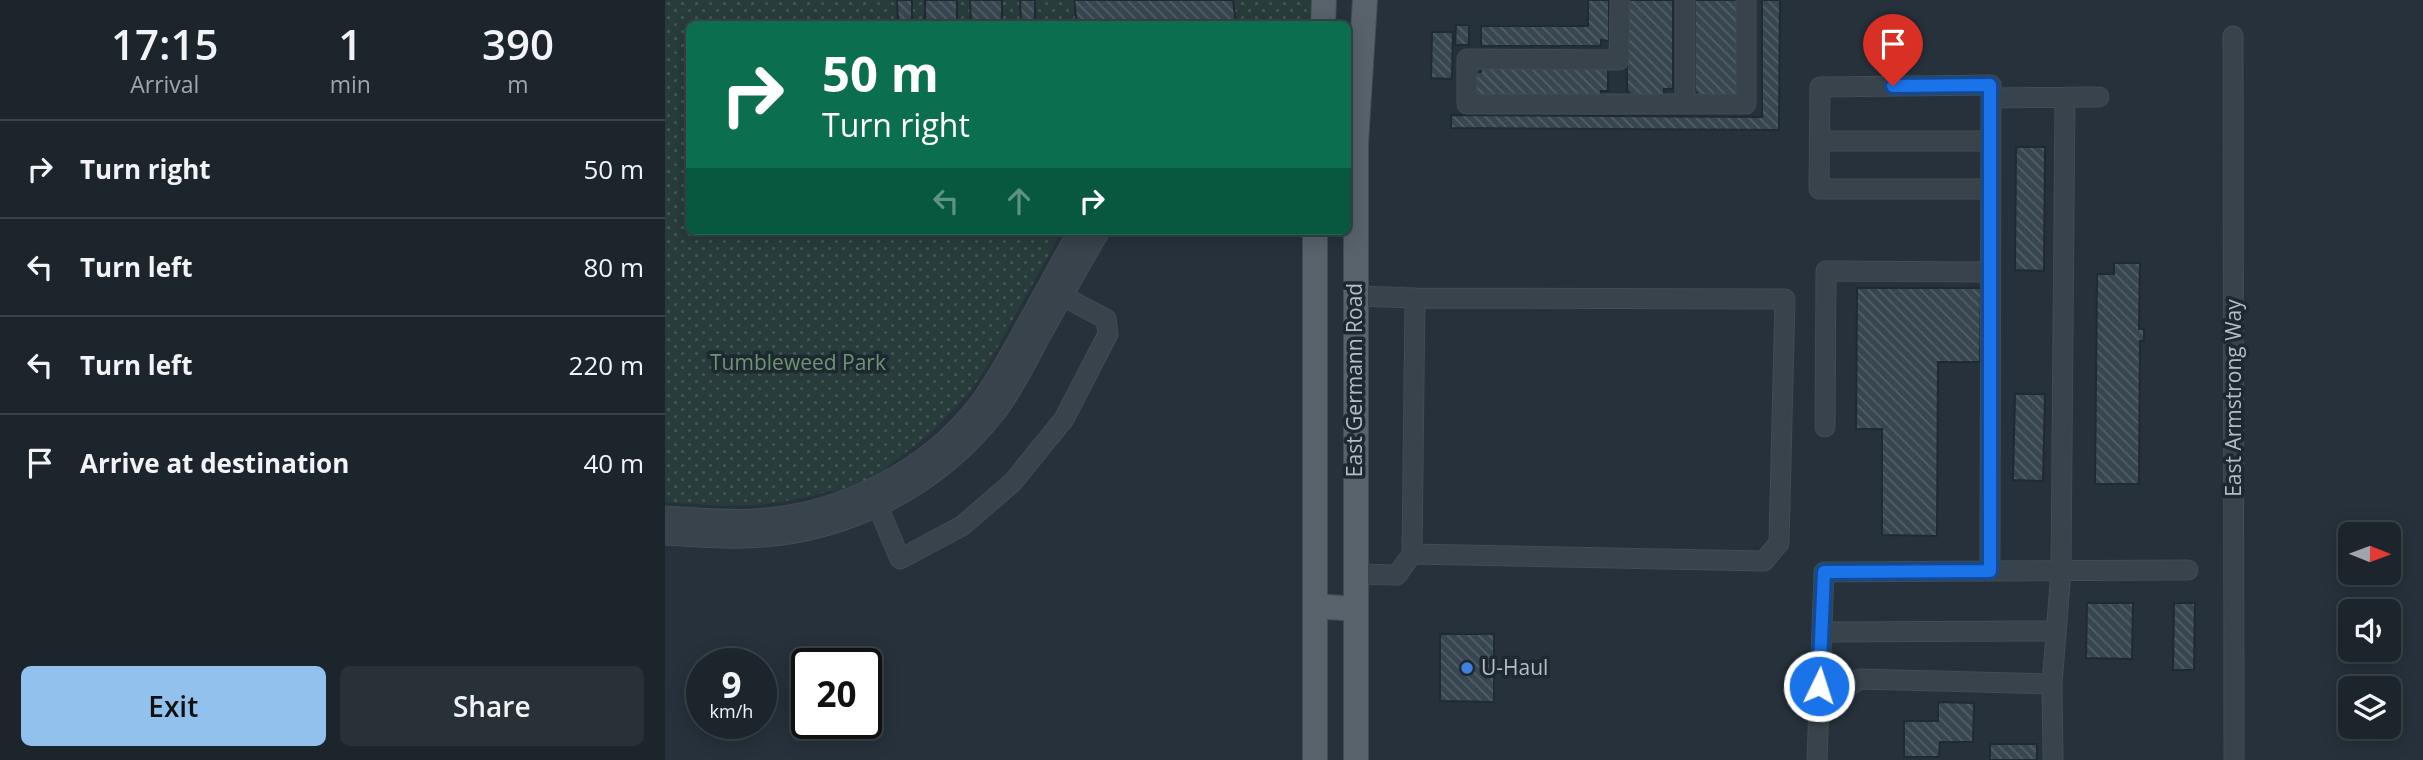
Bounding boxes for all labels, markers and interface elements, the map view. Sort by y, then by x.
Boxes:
pin [1863,14,1923,86]
text: 17:15 [111,15,219,72]
text: 1 [338,15,362,72]
text: 390 [482,15,554,72]
icon: arrive [1874,25,1912,63]
text: 50 m [822,40,939,106]
icon: right [707,49,798,140]
text: Arrival [130,68,199,100]
text: min [330,68,371,100]
text: m [507,68,529,100]
text: Turn right [822,103,970,146]
icon: right [21,150,59,188]
text: Turn right [80,151,211,187]
text: 50 m [583,151,644,187]
icon: left [927,182,965,220]
icon: ahead [1000,182,1038,220]
icon: right [1073,182,1111,220]
icon: left [21,248,59,286]
text: Turn left [80,249,192,285]
text: 80 m [583,249,644,285]
street label: East Germann Road [1340,283,1368,477]
street label: East Armstrong Way [2219,299,2247,497]
icon: left [21,346,59,384]
text: Turn left [80,347,192,383]
text: 220 m [569,347,644,383]
park label: Tumbleweed Park [710,348,886,376]
icon: arrive [21,444,59,482]
text: Arrive at destination [80,445,349,481]
text: 40 m [583,445,644,481]
north arrow [2338,522,2401,584]
map controls [2338,522,2401,739]
button: sound [2338,599,2401,662]
speed limit sign: 20 [791,648,882,739]
position arrow [1782,649,1856,723]
place label: U-Haul [1481,653,1548,681]
marker: U-Haul [1459,660,1475,676]
text: 9 [721,661,742,708]
button: Exit [21,666,326,746]
button: Share [340,666,644,746]
button: layers [2338,676,2401,739]
text: km/h [710,699,753,723]

